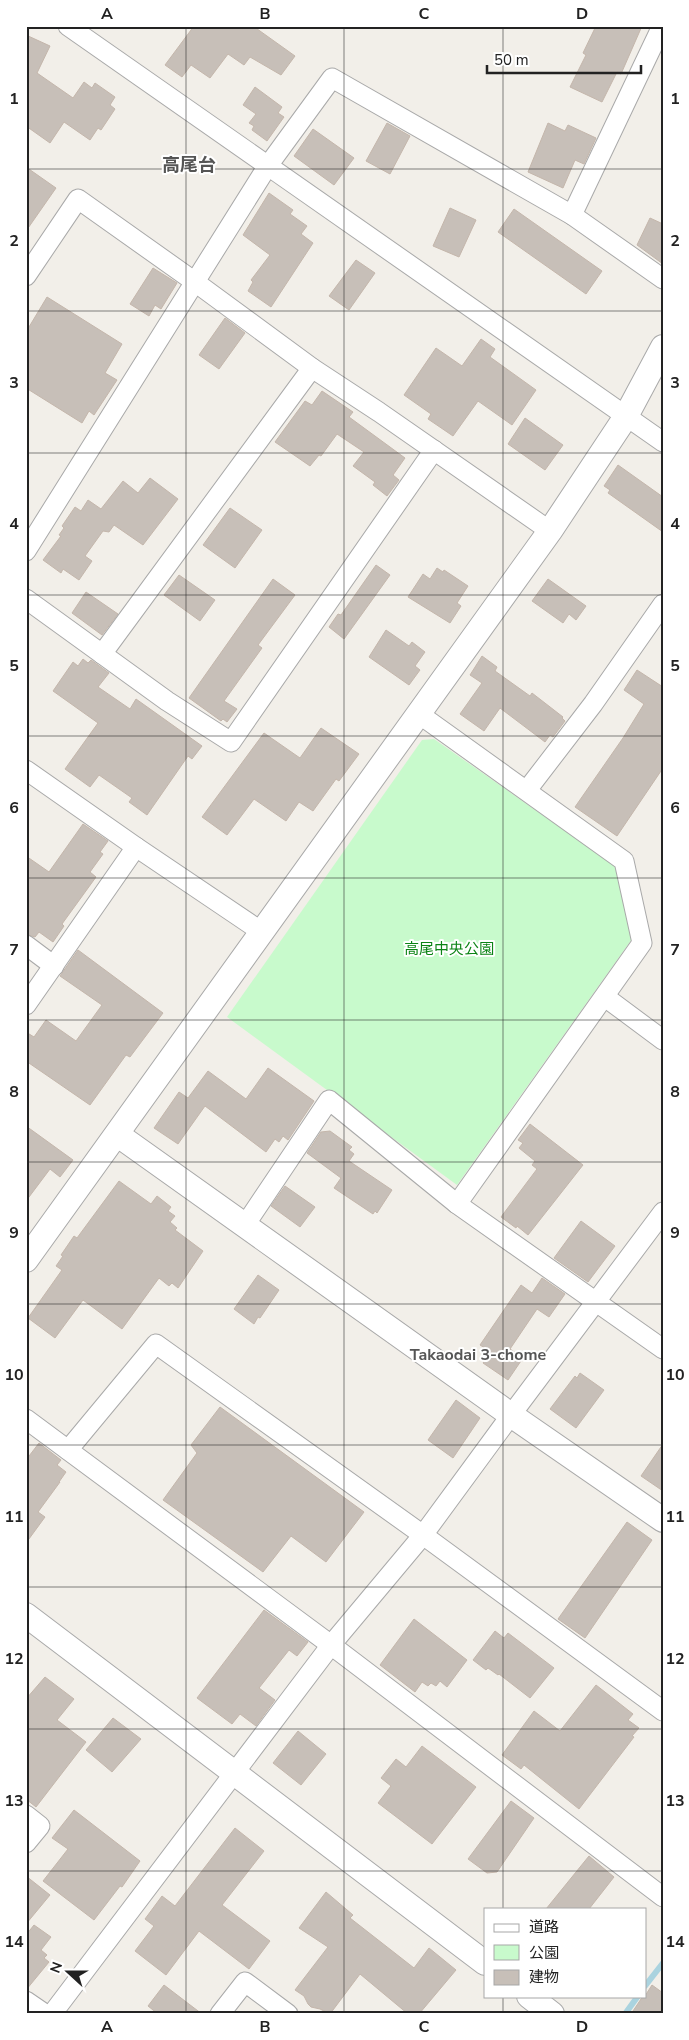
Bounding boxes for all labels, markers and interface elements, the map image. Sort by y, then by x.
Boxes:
text: A [101,3,113,25]
text: B [259,3,271,25]
text: C [419,3,430,25]
text: D [576,3,588,25]
scale bar [487,42,640,74]
text: 50 m [494,50,529,70]
text: 1 [9,88,19,110]
text: 1 [670,88,680,110]
district label: 高尾台 [162,153,216,177]
text: 2 [9,230,19,252]
text: 2 [670,230,680,252]
text: 3 [9,372,19,394]
text: 3 [670,372,680,394]
text: 4 [9,513,19,535]
text: 4 [670,513,680,535]
text: 5 [9,655,19,677]
text: 5 [670,655,680,677]
text: 6 [9,797,19,819]
text: 6 [670,797,680,819]
text: 7 [9,939,19,961]
park label: 高尾中央公園 [404,939,494,959]
text: 7 [670,939,680,961]
text: 8 [9,1081,19,1103]
text: 8 [670,1081,680,1103]
text: 9 [9,1222,19,1244]
text: 9 [670,1222,680,1244]
district label: Takaodai 3-chome [410,1344,546,1366]
text: 10 [4,1364,24,1386]
text: 10 [665,1364,685,1386]
text: 11 [4,1506,24,1528]
text: 11 [665,1506,685,1528]
text: 12 [4,1648,24,1670]
text: 12 [665,1648,685,1670]
text: 13 [4,1790,24,1812]
text: 13 [665,1790,685,1812]
legend [484,1908,646,1998]
text: 道路 [529,1917,559,1937]
text: 14 [4,1931,24,1953]
text: 14 [665,1931,685,1953]
text: 公園 [529,1943,559,1963]
north arrow [42,1948,92,1998]
text: N [46,1959,67,1976]
text: 建物 [529,1967,559,1987]
text: A [101,2016,113,2038]
text: B [259,2016,271,2038]
text: C [419,2016,430,2038]
text: D [576,2016,588,2038]

